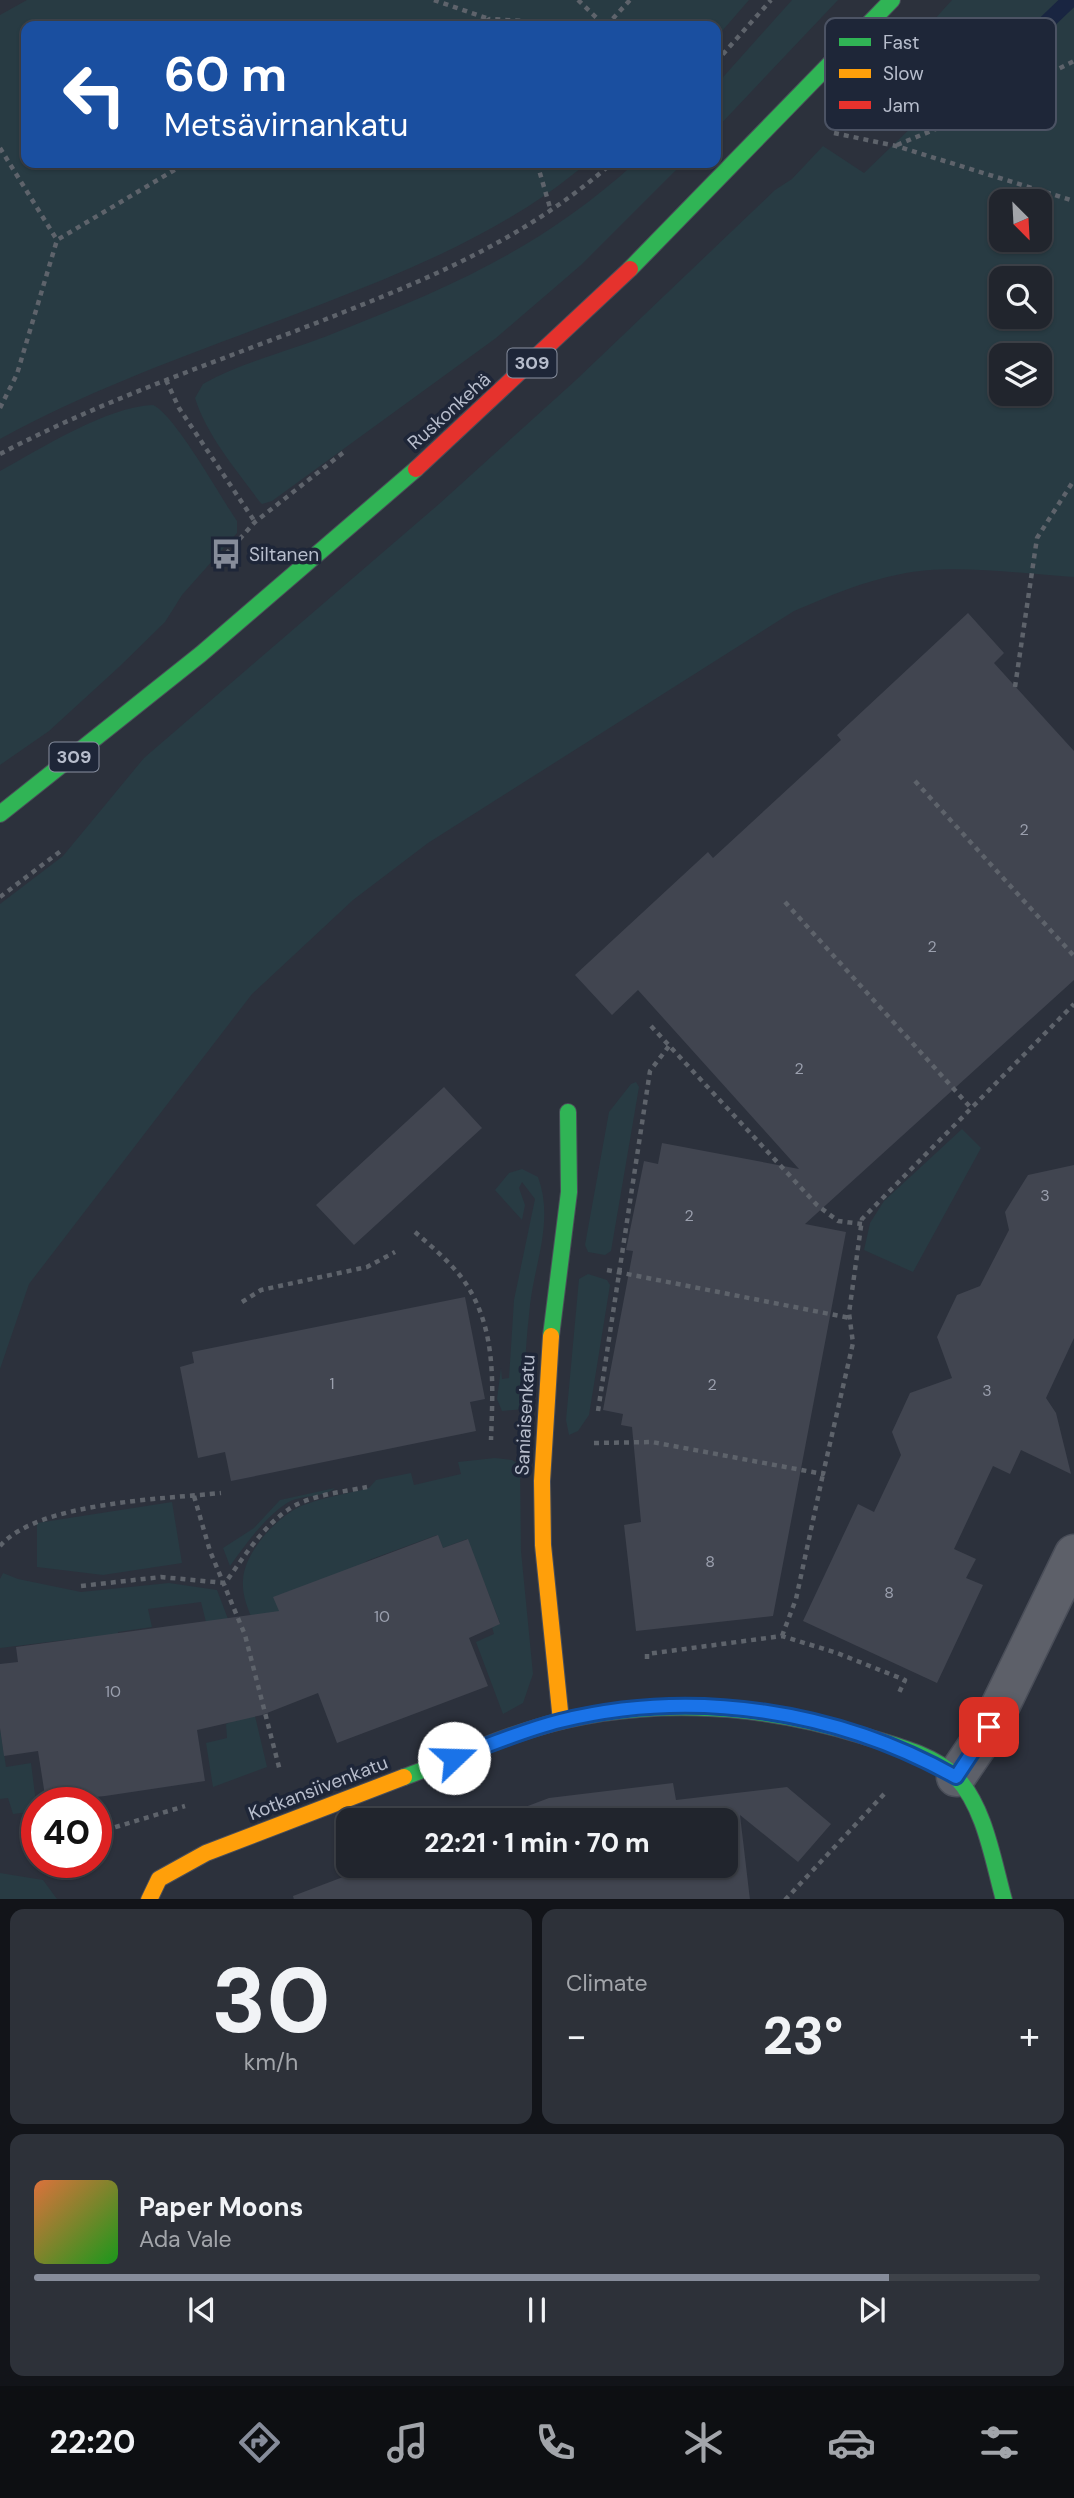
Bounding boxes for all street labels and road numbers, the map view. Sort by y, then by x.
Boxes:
road number: 309 [508,348,556,377]
street label: Ruskonkehä [402,367,496,455]
road number: 309 [50,742,98,772]
street label: Saniaisenkatu [509,1354,541,1476]
street label: Kotkansiivenkatu [245,1750,391,1826]

